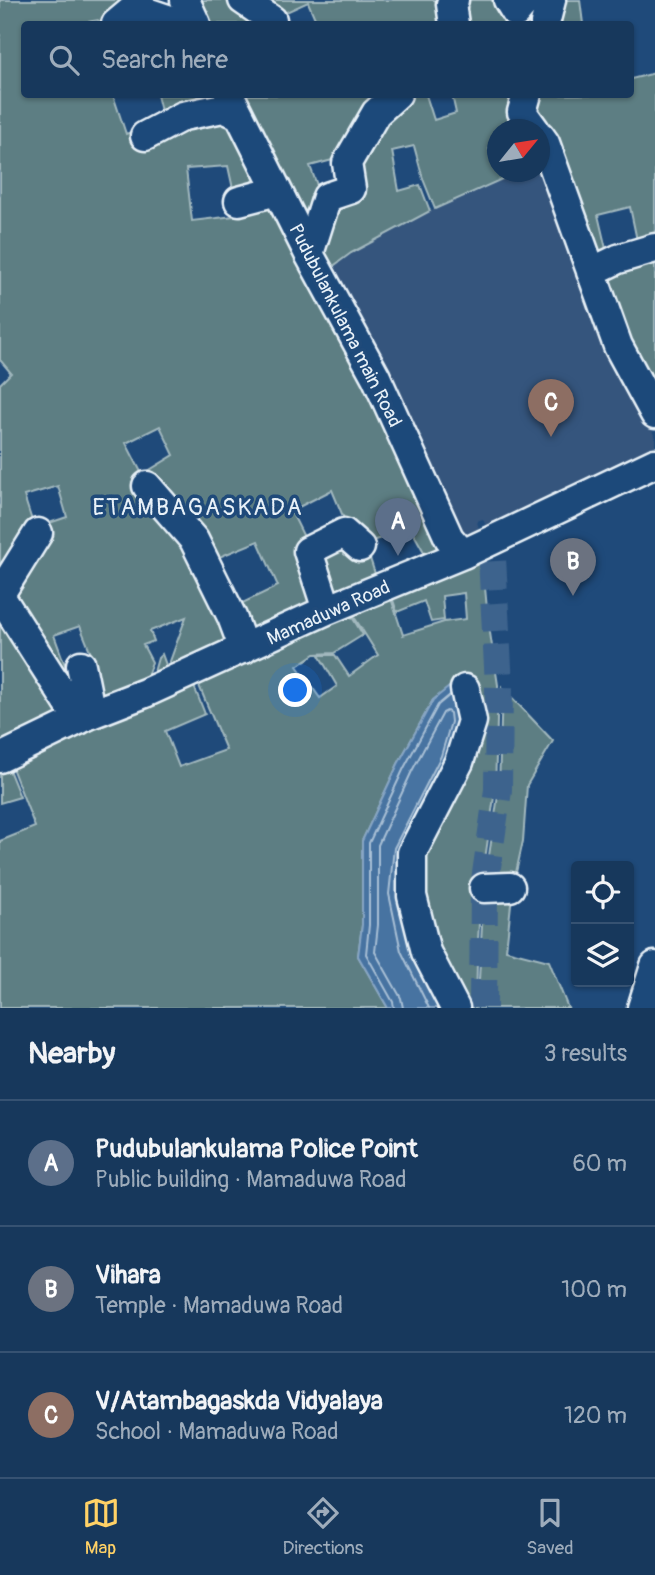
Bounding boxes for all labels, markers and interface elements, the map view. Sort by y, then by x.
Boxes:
search box [21,21,634,98]
icon: search [45,41,83,79]
text: Search here [101,44,228,76]
north arrow [487,119,550,182]
street label: Pudubulankulama main Road [283,220,407,431]
pin: C [528,379,574,437]
district label: ETAMBAGASKADA [92,493,304,522]
pin: A [375,498,421,556]
pin: B [550,538,596,596]
street label: Mamaduwa Road [263,575,394,651]
your location [278,673,312,707]
map controls [571,861,634,987]
button: locate [571,861,634,924]
button: layers [571,924,634,987]
text: Nearby [28,1035,115,1072]
text: 3 results [544,1039,627,1068]
text: Pudubulankulama Police Point [95,1133,418,1165]
text: A [44,1149,58,1178]
text: 60 m [572,1149,627,1178]
text: Public building · Mamaduwa Road [95,1165,406,1194]
text: Vihara [95,1259,161,1291]
text: B [44,1275,58,1304]
text: 100 m [561,1275,627,1304]
text: Temple · Mamaduwa Road [95,1291,343,1320]
text: V/Atambagaskda Vidyalaya [95,1385,383,1417]
text: C [44,1401,58,1430]
text: 120 m [564,1401,627,1430]
text: School · Mamaduwa Road [95,1417,339,1446]
tab: Map [82,1494,120,1560]
tab: Directions [283,1494,363,1560]
tab: Saved [526,1494,573,1560]

